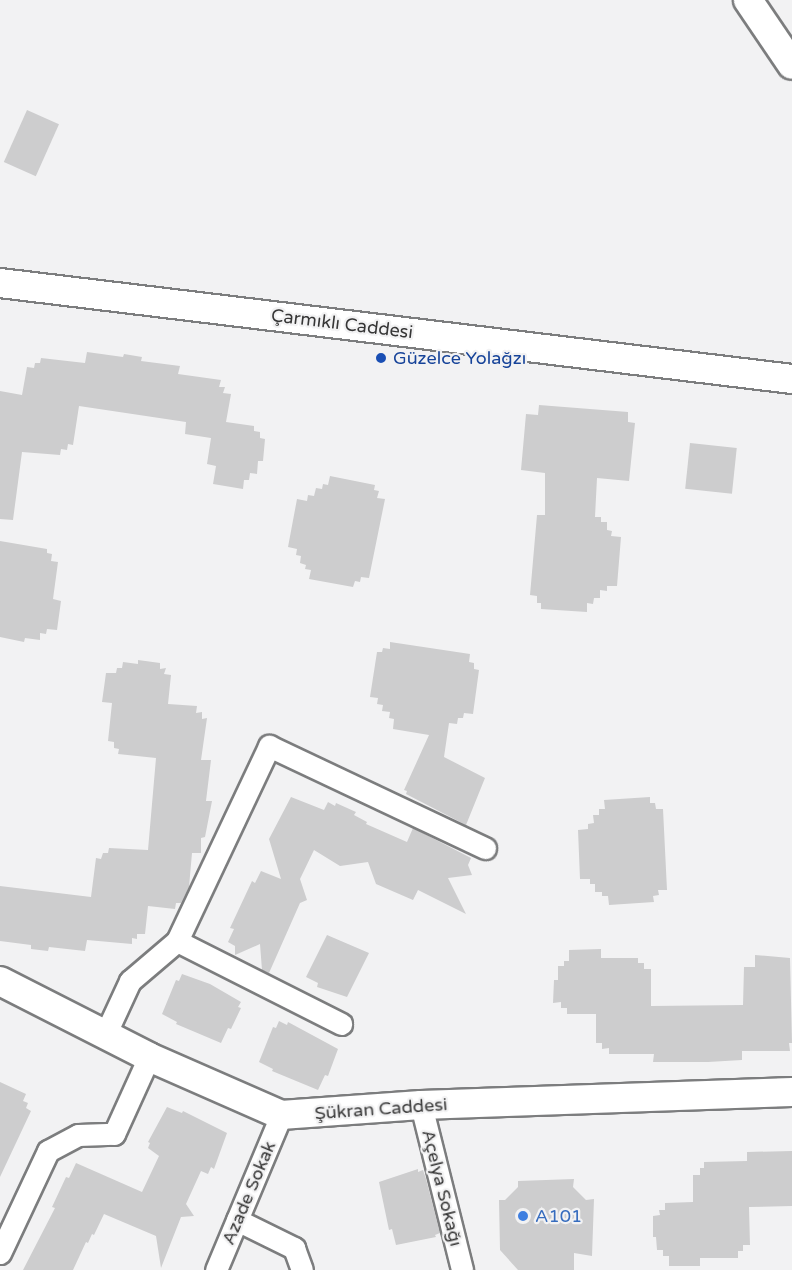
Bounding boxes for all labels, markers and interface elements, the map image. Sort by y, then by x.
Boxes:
street label: Çarmıklı Caddesi [270,305,414,343]
place label: Güzelce Yolağzı [393,347,526,369]
marker: Güzelce Yolağzı [374,351,388,365]
street label: Şükran Caddesi [314,1094,448,1124]
street label: Açelya Sokağı [417,1127,467,1249]
street label: Azade Sokak [218,1138,280,1248]
place label: A101 [535,1205,582,1227]
marker: A101 [516,1209,530,1223]

